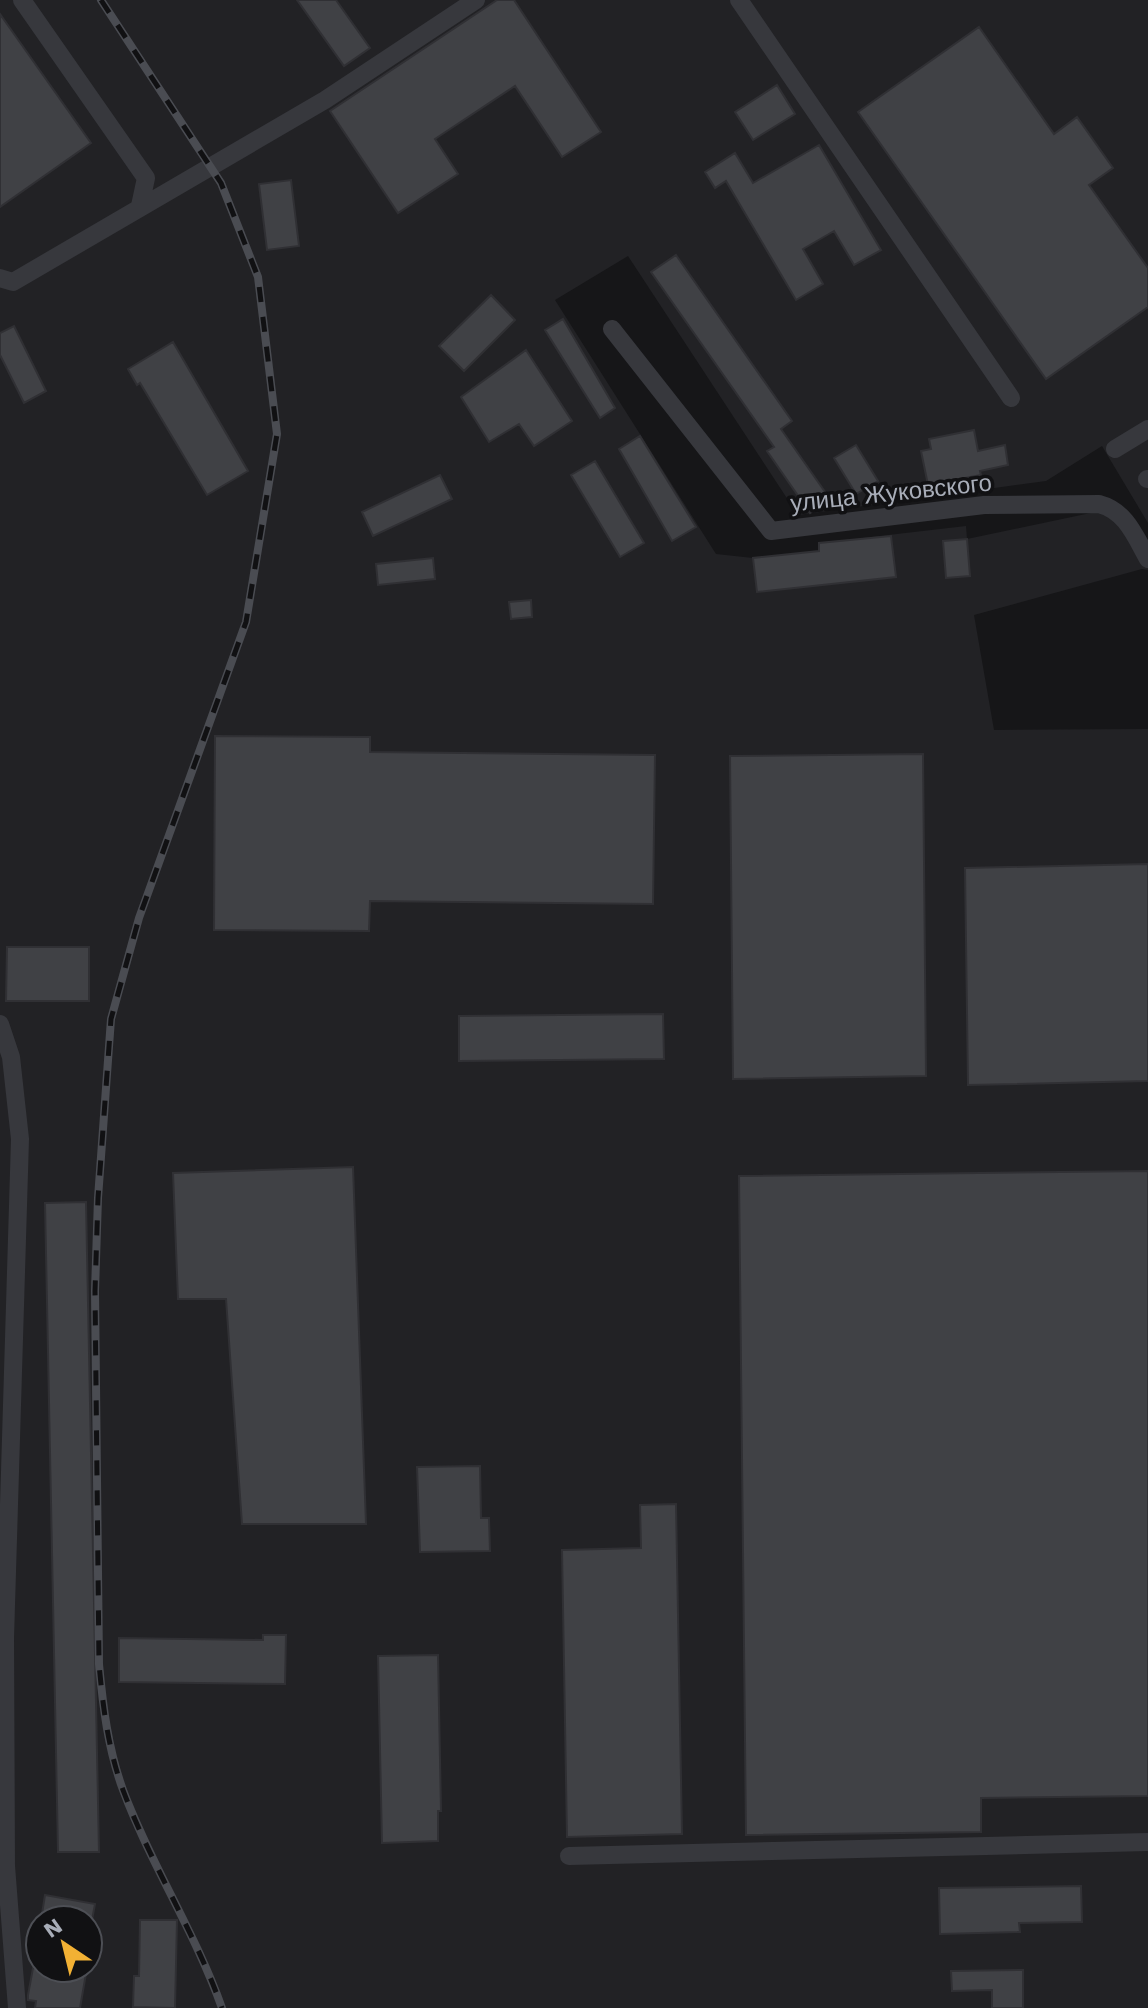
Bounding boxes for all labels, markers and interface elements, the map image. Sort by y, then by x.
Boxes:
street label: улица Жуковского [789,469,993,517]
north arrow [24,1904,104,1984]
text: N [39,1913,67,1943]

